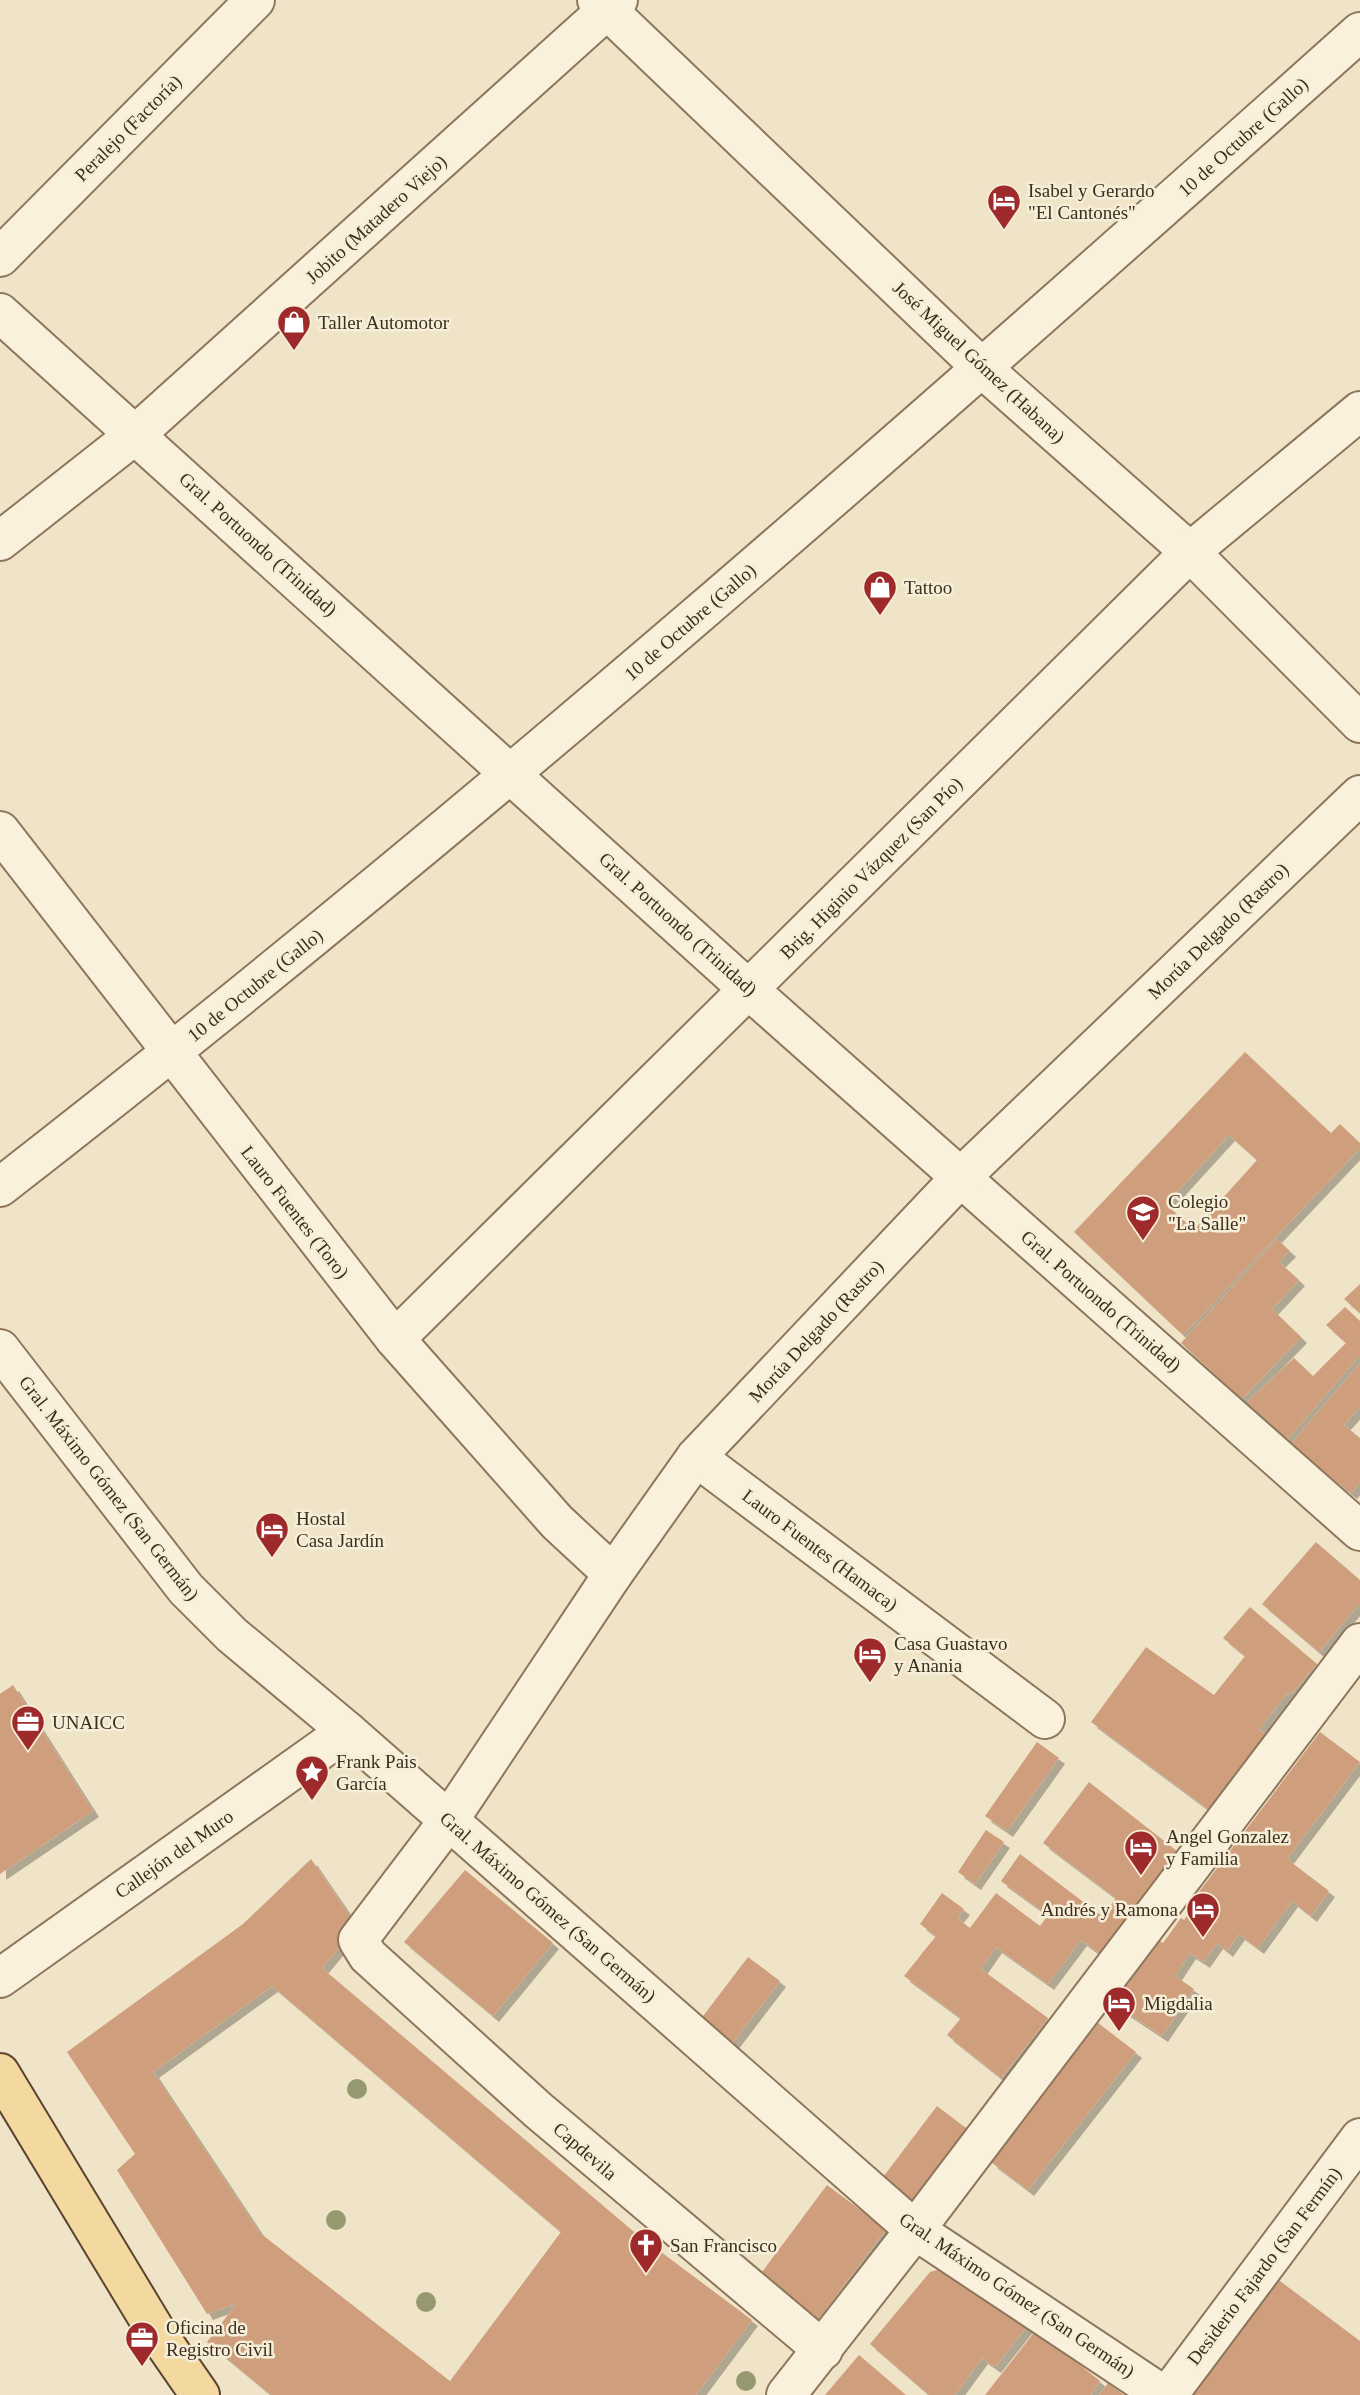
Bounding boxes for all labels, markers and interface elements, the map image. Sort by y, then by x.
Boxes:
street label: Peralejo (Factoría) [70,70,186,186]
street label: 10 de Octubre (Gallo) [1174,73,1313,202]
street label: Jobito (Matadero Viejo) [301,150,451,288]
place label: Isabel y Gerardo "El Cantonés" [1028,180,1155,223]
hotel icon: Isabel y Gerardo "El Cantonés" [985,182,1023,231]
street label: José Miguel Gómez (Habana) [888,277,1069,448]
shop icon: Taller Automotor [275,303,313,352]
place label: Taller Automotor [318,312,450,333]
street label: Gral. Portuondo (Trinidad) [174,468,341,621]
street label: 10 de Octubre (Gallo) [620,559,761,686]
shop icon: Tattoo [861,568,899,617]
place label: Tattoo [904,577,952,598]
street label: Brig. Higinio Vázquez (San Pío) [776,773,967,964]
street label: Gral. Portuondo (Trinidad) [594,848,761,1001]
street label: Morúa Delgado (Rastro) [1144,859,1293,1004]
street label: 10 de Octubre (Gallo) [183,924,327,1047]
street label: Lauro Fuentes (Toro) [236,1142,353,1283]
place label: Colegio "La Salle" [1168,1191,1246,1234]
school or university icon: Colegio "La Salle" [1124,1193,1162,1242]
street label: Gral. Portuondo (Trinidad) [1016,1226,1185,1377]
street label: Morúa Delgado (Rastro) [745,1256,888,1407]
street label: Gral. Máximo Gómez (San Germán) [14,1372,203,1605]
street label: Lauro Fuentes (Hamaca) [738,1485,902,1616]
place label: Hostal Casa Jardín [296,1508,385,1551]
hotel icon: Hostal Casa Jardín [253,1510,291,1559]
place label: Casa Guastavo y Anania [894,1633,1007,1676]
hotel icon: Casa Guastavo y Anania [851,1635,889,1684]
office icon: UNAICC [9,1703,47,1752]
place label: UNAICC [52,1712,125,1733]
place label: Frank Pais García [336,1751,417,1794]
place icon: Frank Pais García [293,1753,331,1802]
street label: Callejón del Muro [111,1805,237,1903]
street label: Gral. Máximo Gómez (San Germán) [435,1808,660,2007]
place label: Angel Gonzalez y Familia [1166,1826,1289,1869]
hotel icon: Angel Gonzalez y Familia [1122,1828,1160,1877]
hotel icon: Andrés y Ramona [1184,1890,1222,1939]
place label: Andrés y Ramona [1041,1899,1179,1920]
hotel icon: Migdalia [1100,1984,1138,2033]
place label: Migdalia [1144,1993,1213,2014]
street label: Capdevila [549,2118,621,2185]
street label: Desiderio Fajardo (San Fermín) [1183,2163,1346,2370]
street label: Gral. Máximo Gómez (San Germán) [895,2208,1139,2383]
church icon: San Francisco [627,2226,665,2275]
place label: San Francisco [670,2235,777,2256]
place label: Oficina de Registro Civil [166,2317,273,2360]
office icon: Oficina de Registro Civil [123,2319,161,2368]

